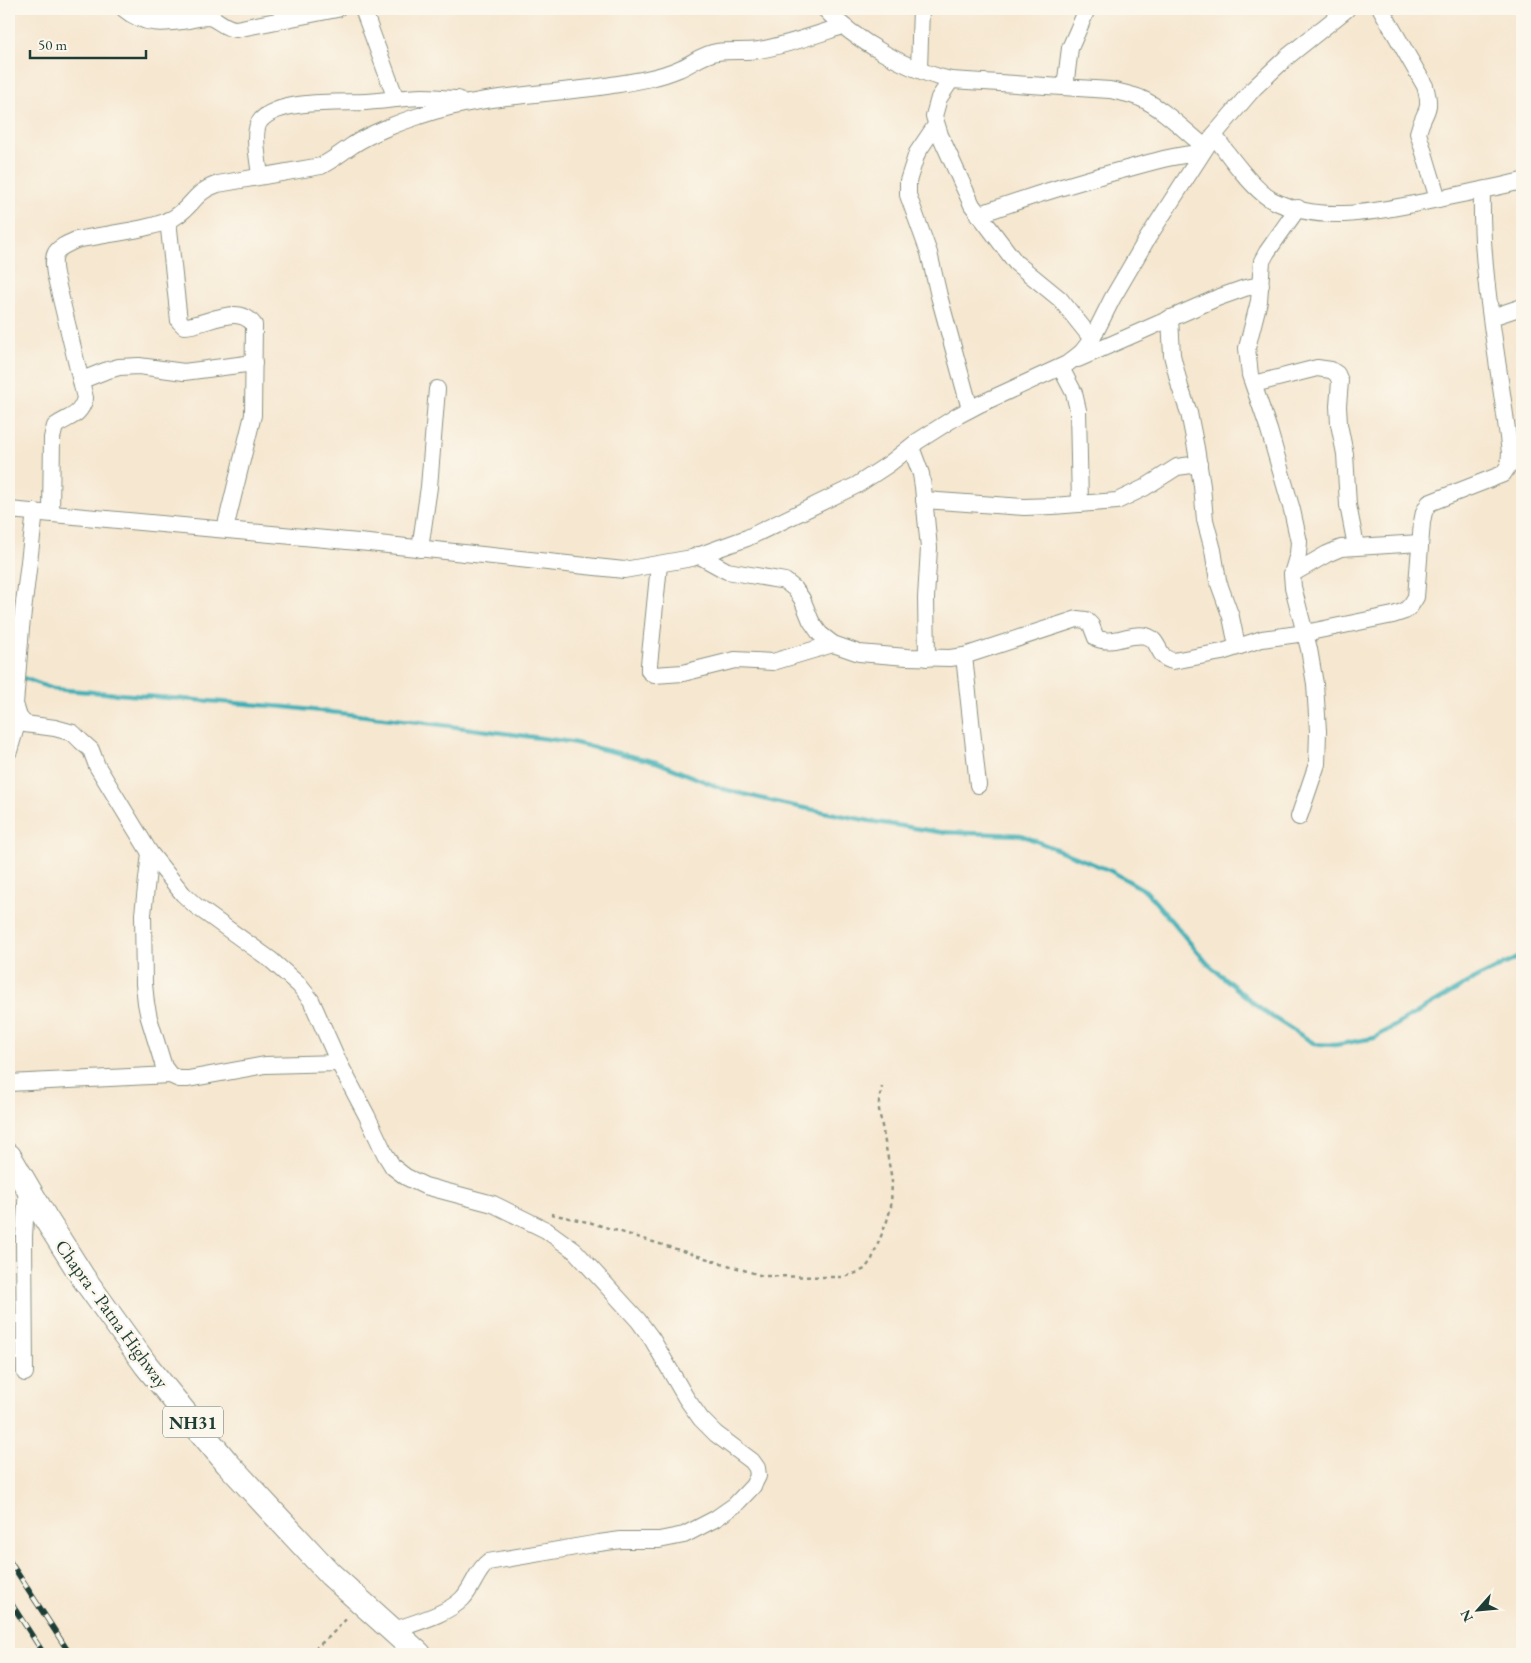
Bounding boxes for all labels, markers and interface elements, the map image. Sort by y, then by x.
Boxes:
scale bar [30,28,146,60]
text: 50 m [38,35,67,54]
street label: Chapra - Patna Highway [50,1235,175,1394]
road number: NH31 [163,1406,223,1438]
north arrow [1454,1586,1504,1636]
text: N [1456,1606,1477,1625]

